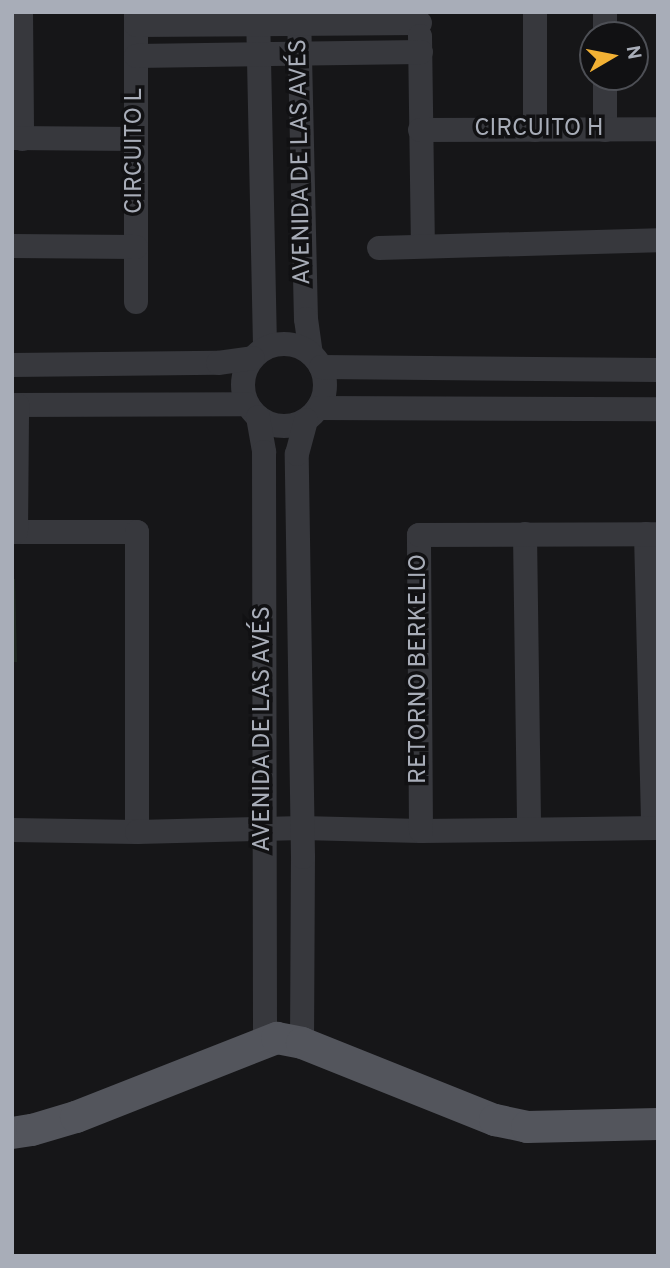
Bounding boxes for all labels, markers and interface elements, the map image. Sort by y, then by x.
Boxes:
north arrow [579,21,649,91]
street label: AVENIDA DE LAS AVÉS [285,38,319,286]
text: N [620,44,646,62]
street label: CIRCUITO L [122,88,150,214]
street label: CIRCUITO H [474,116,604,144]
street label: RETORNO BERKELIO [406,554,434,784]
street label: AVENIDA DE LAS AVÉS [250,605,278,853]

